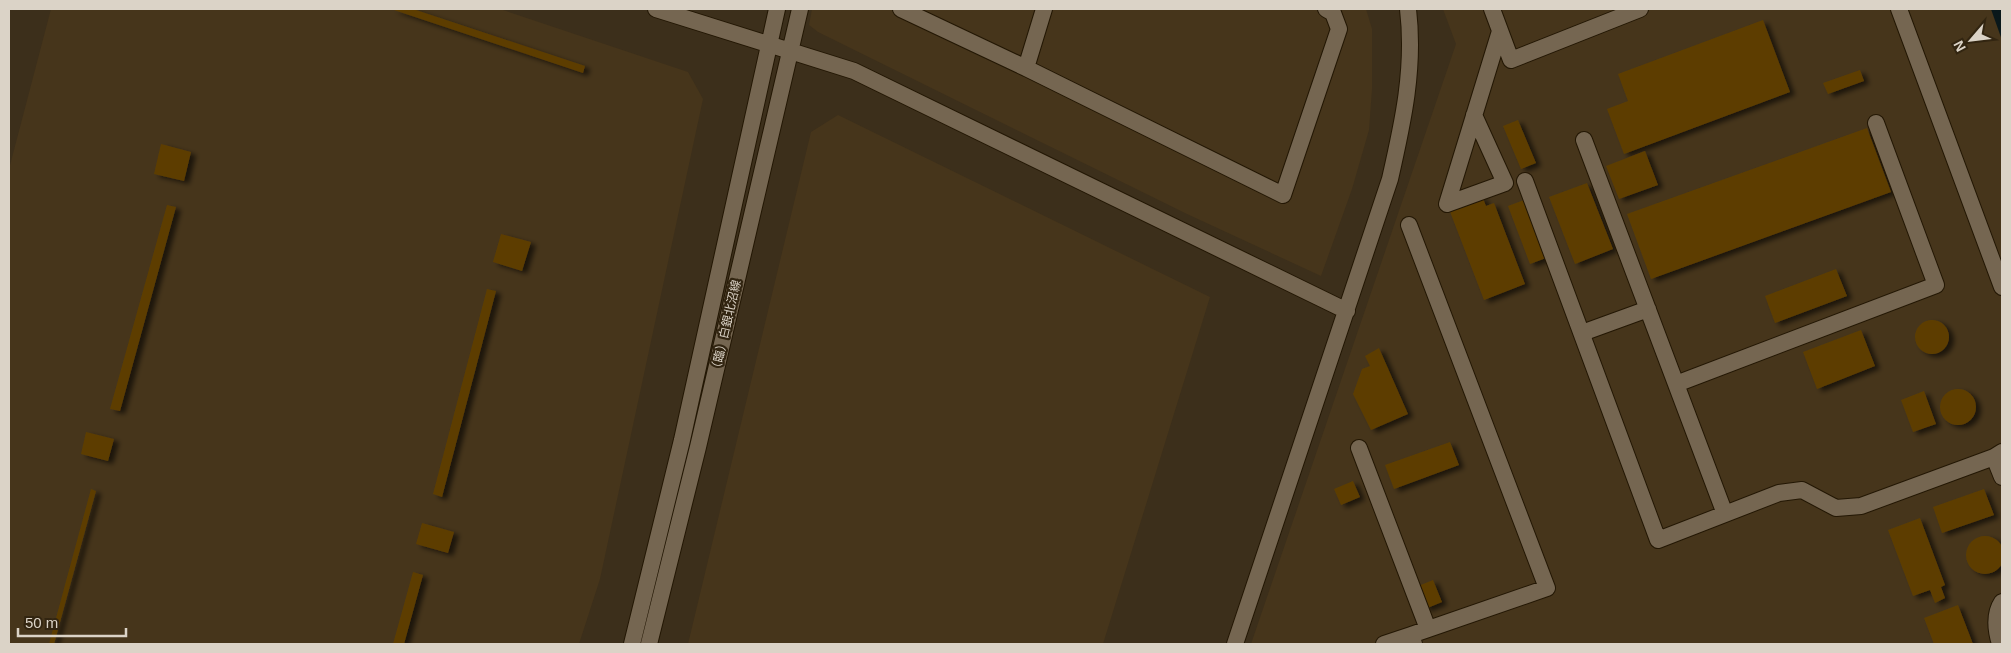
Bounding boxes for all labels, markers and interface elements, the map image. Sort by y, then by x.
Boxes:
north arrow [1946,15,1996,65]
text: N [1950,38,1969,54]
street label: （臨）白銀北沼線 [708,279,744,375]
scale bar [18,606,125,638]
text: 50 m [25,614,58,631]

